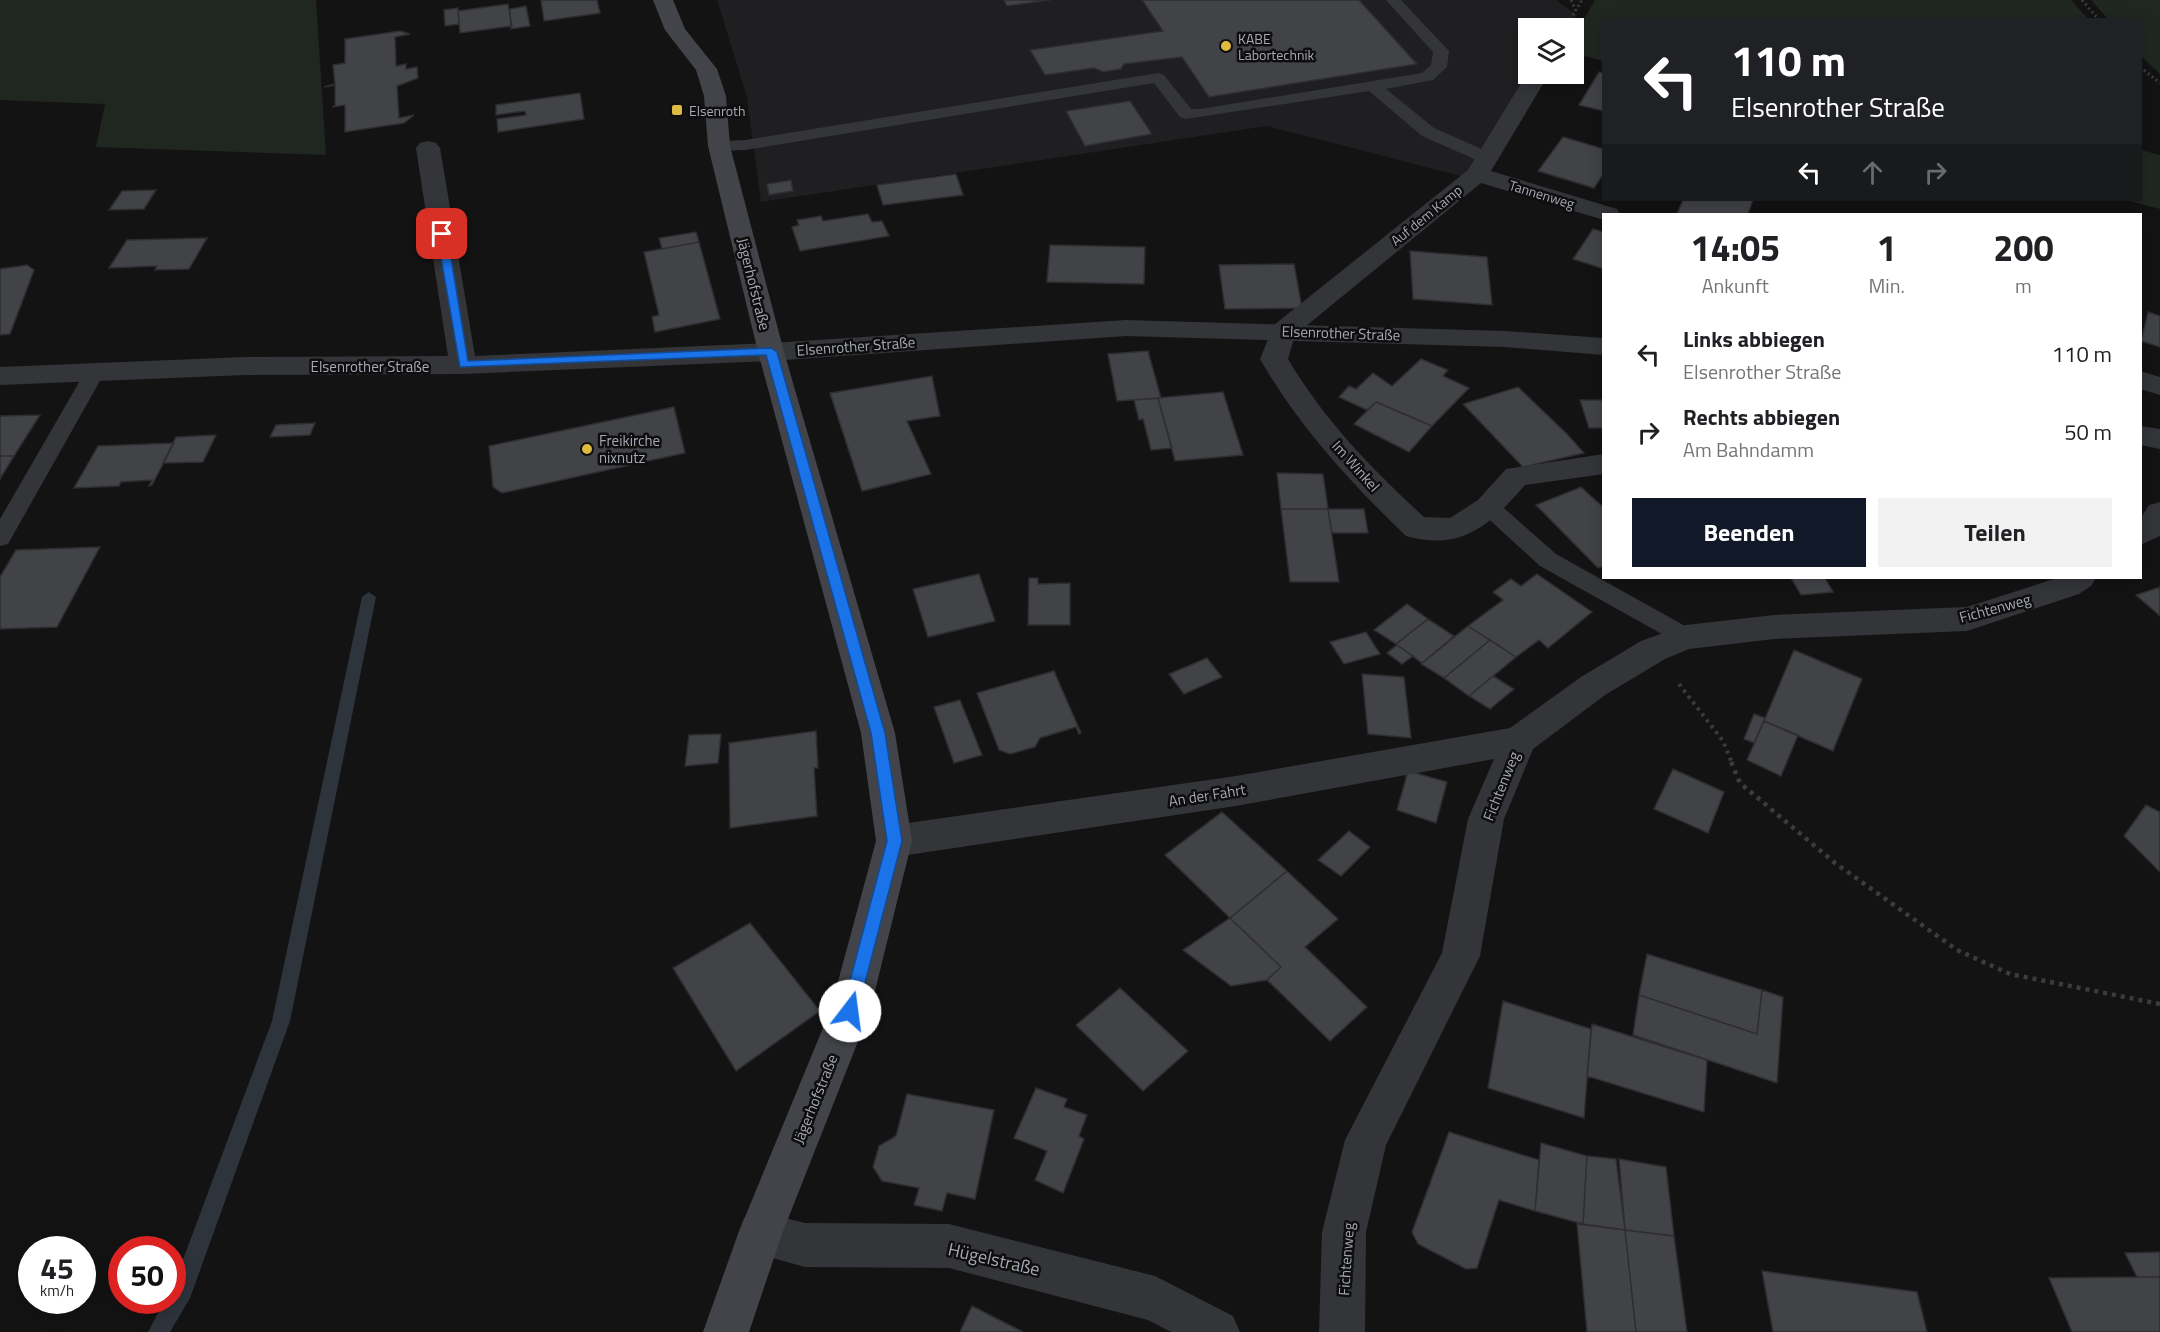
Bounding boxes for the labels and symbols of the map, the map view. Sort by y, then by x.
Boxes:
place label: KABE Labortechnik [1238,28,1315,65]
marker: KABE Labortechnik [1219,39,1233,53]
place label: Elsenroth [689,100,746,121]
marker: Elsenroth [670,103,684,117]
street label: Tannenweg [1507,174,1577,214]
street label: Auf dem Kamp [1386,180,1466,250]
pin [416,208,467,259]
street label: Jägerhofstraße [731,235,777,333]
street label: Elsenrother Straße [1281,319,1401,347]
street label: Elsenrother Straße [796,330,916,362]
street label: Elsenrother Straße [311,355,429,378]
place label: Freikirche nixnutz [599,429,660,469]
street label: Im Winkel [1327,435,1385,497]
marker: Freikirche nixnutz [580,442,594,456]
street label: Fichtenweg [1957,587,2034,629]
street label: Fichtenweg [1477,747,1525,824]
street label: An der Fahrt [1167,777,1248,812]
position arrow [818,979,882,1043]
street label: Jägerhofstraße [787,1051,843,1147]
street label: Fichtenweg [1332,1221,1360,1296]
street label: Hügelstraße [945,1235,1043,1283]
speed limit sign: 50 [108,1236,186,1314]

